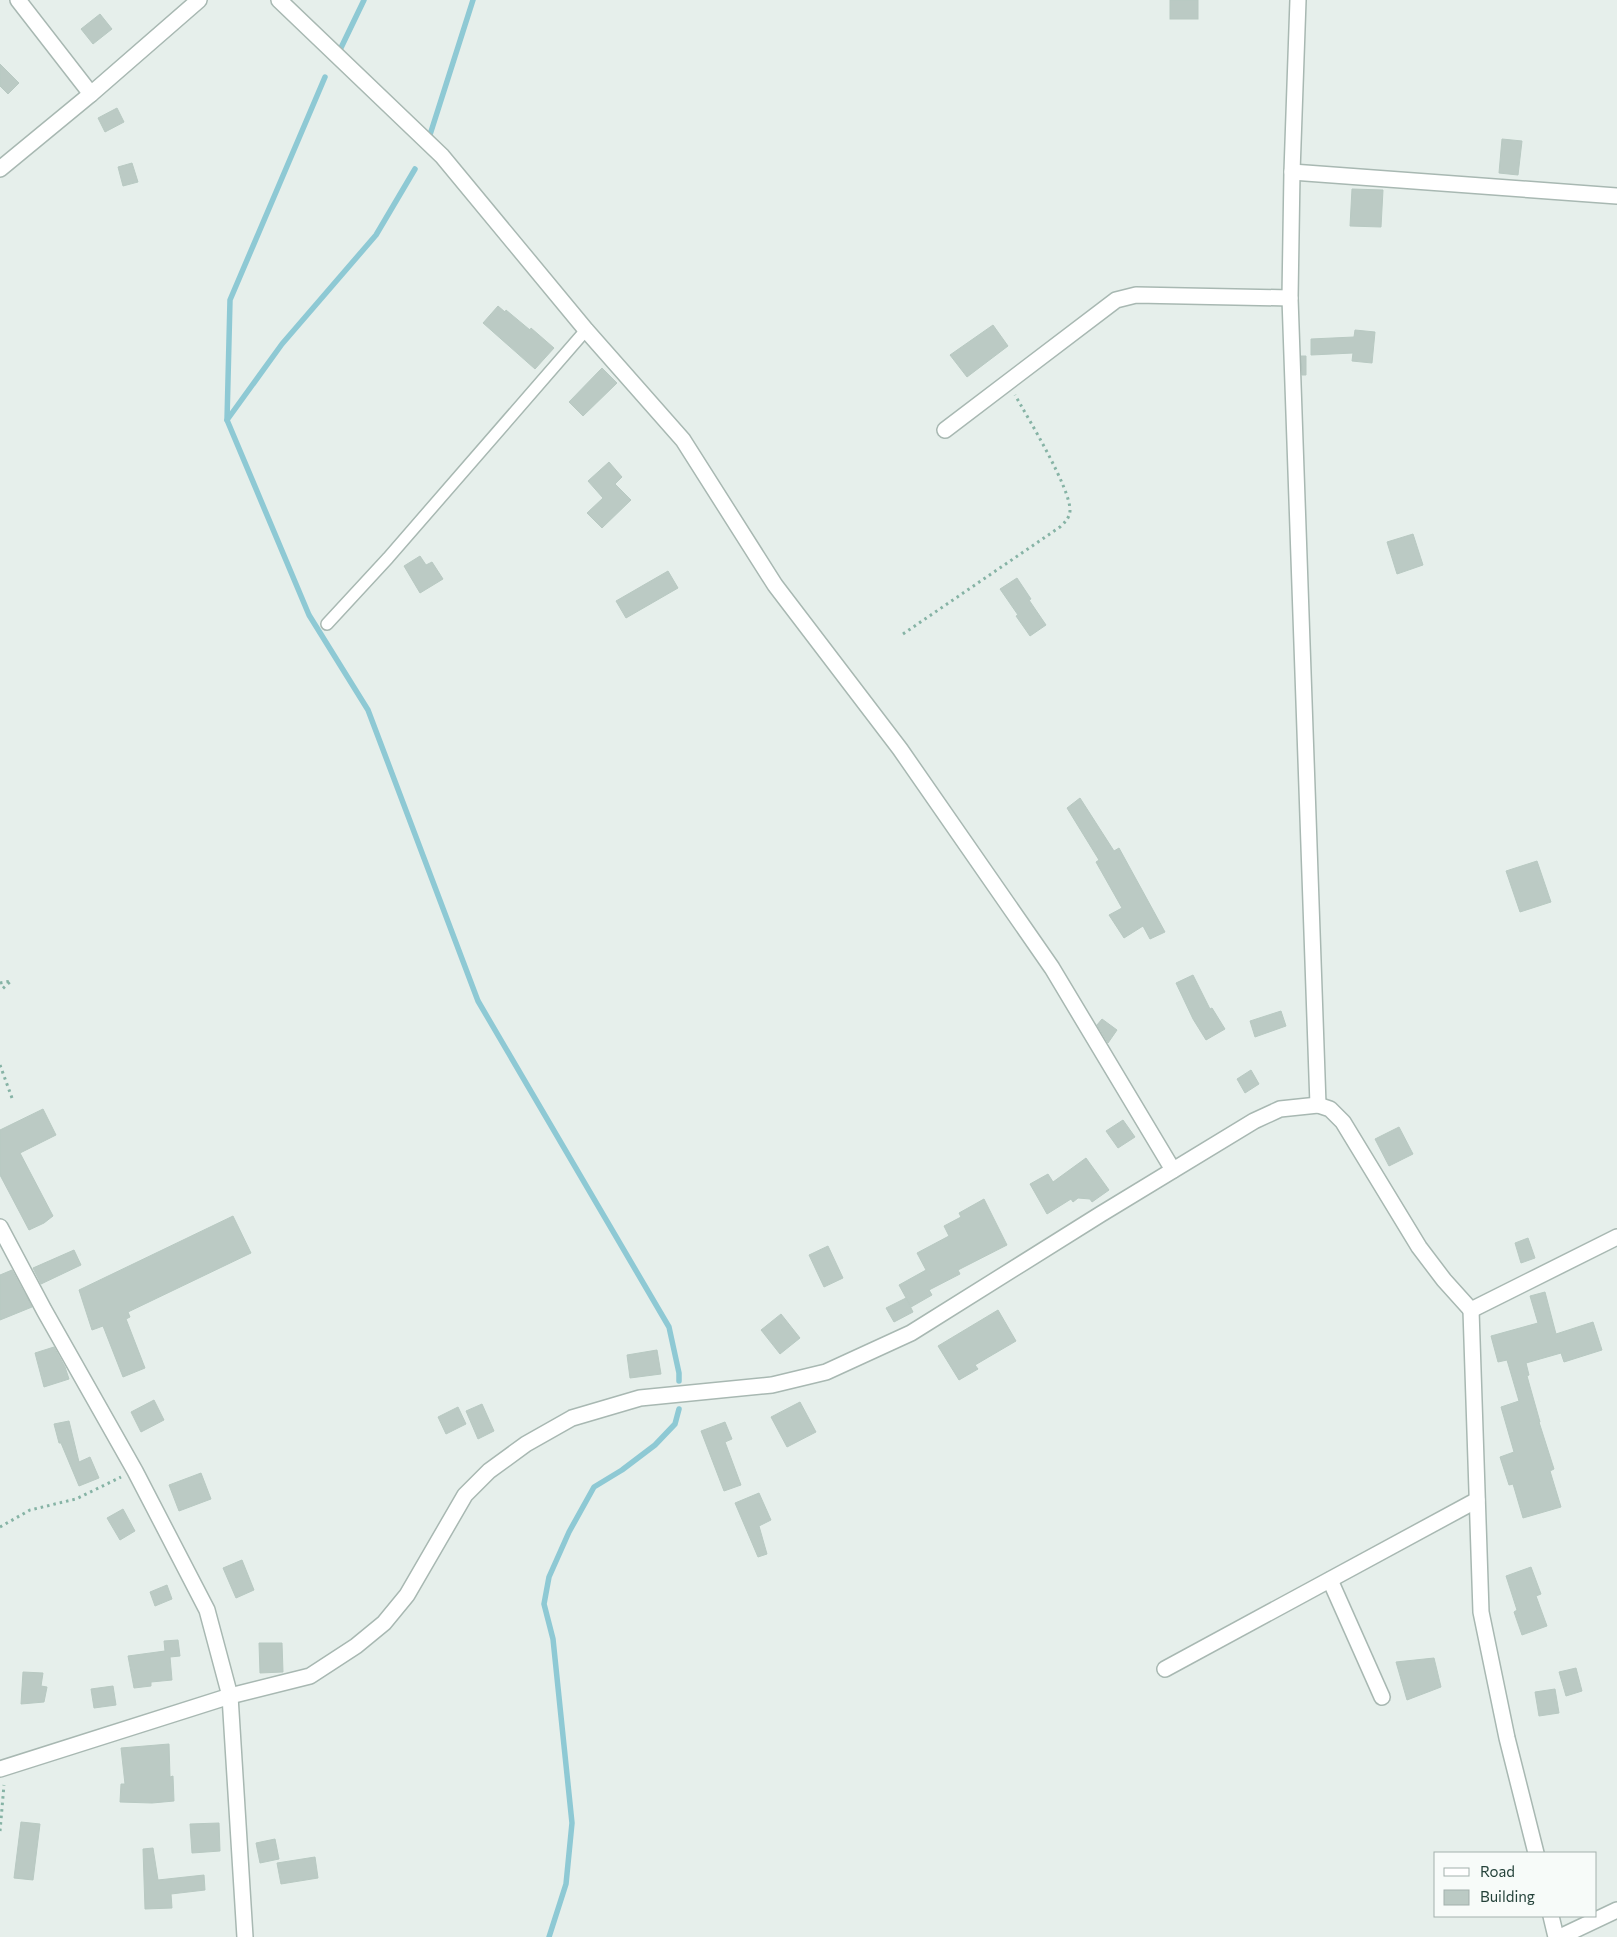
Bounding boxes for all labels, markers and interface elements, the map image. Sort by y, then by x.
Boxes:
legend [1434,1852,1597,1917]
text: Road [1480,1862,1515,1880]
text: Building [1480,1887,1535,1905]

